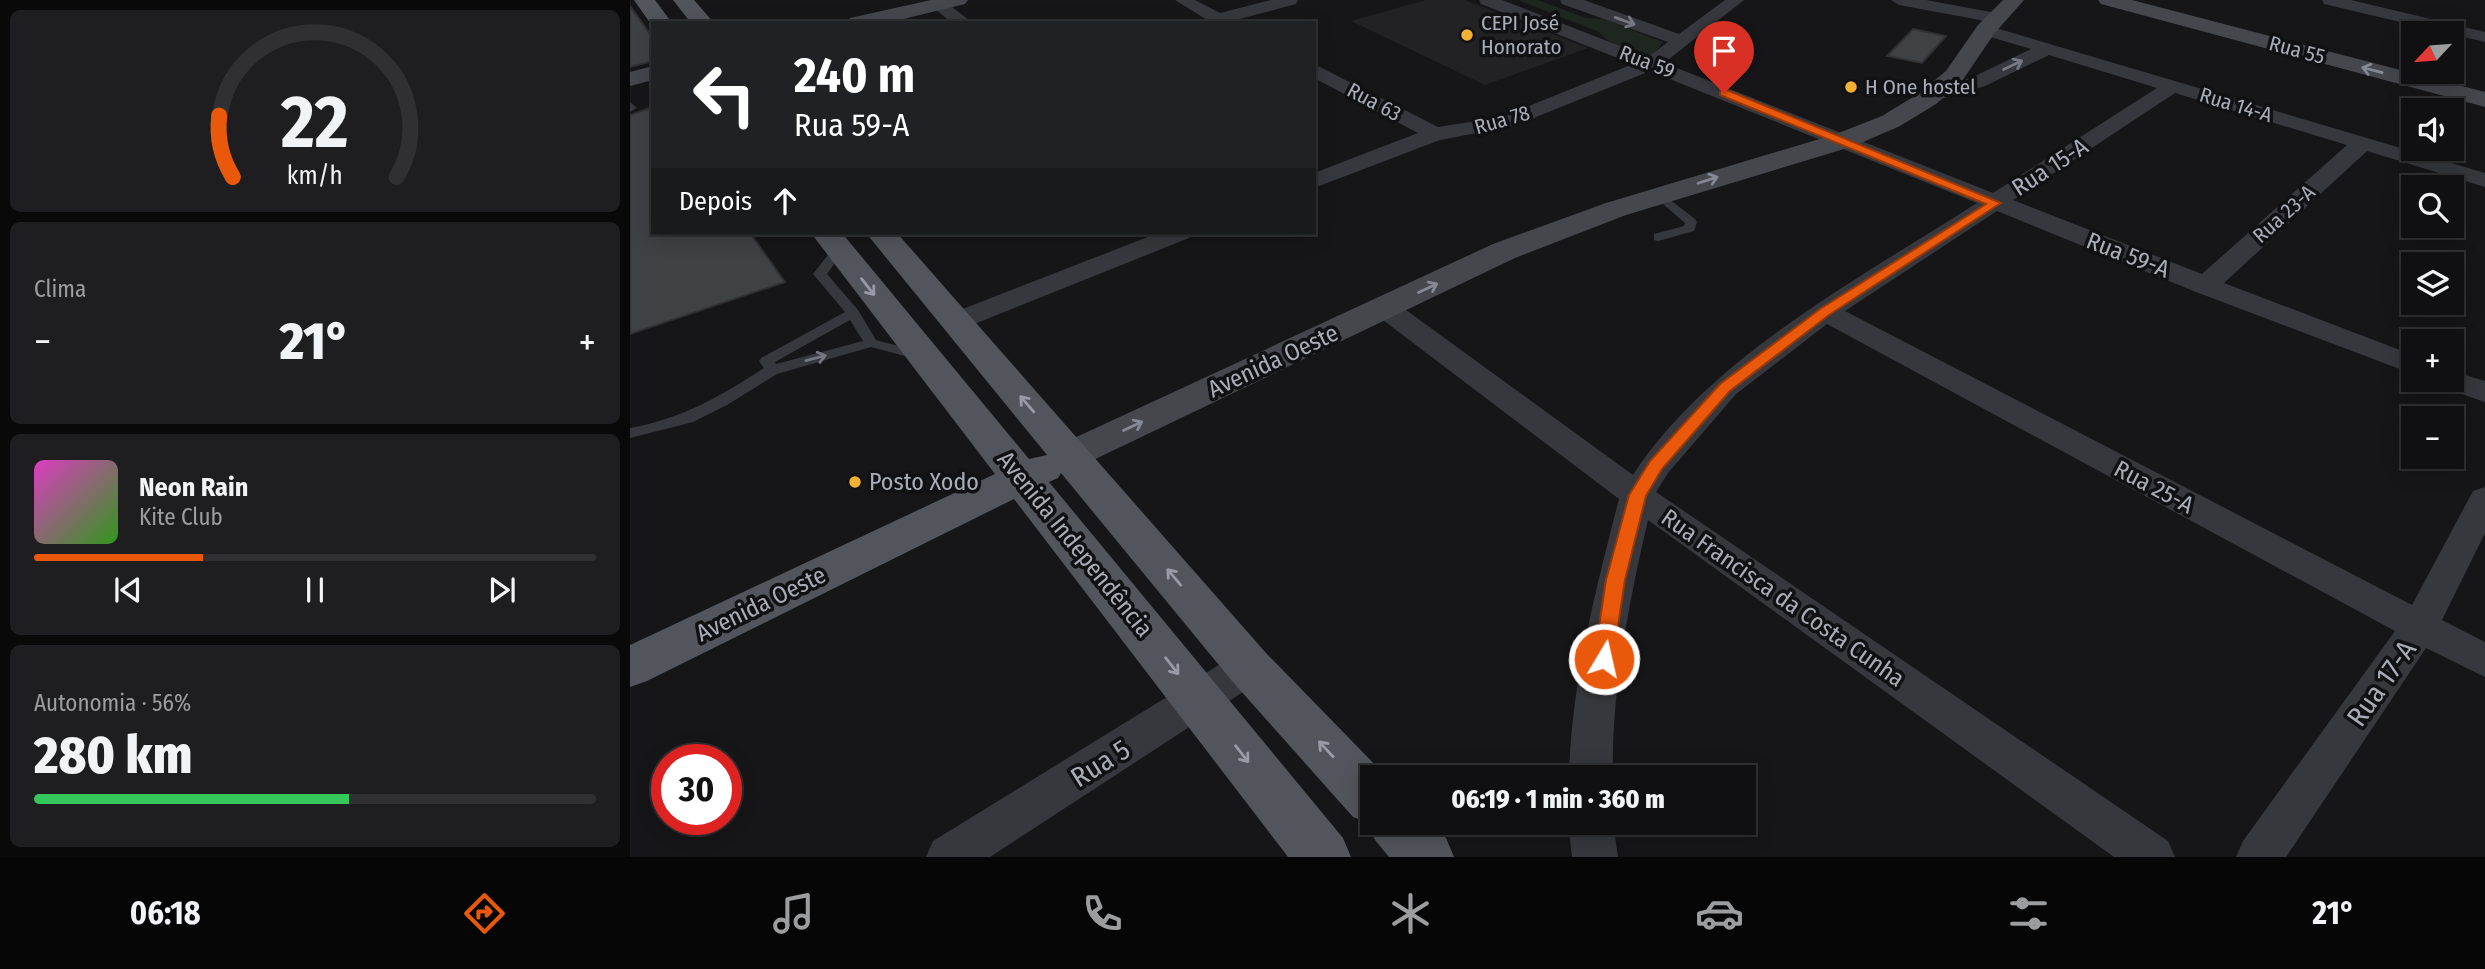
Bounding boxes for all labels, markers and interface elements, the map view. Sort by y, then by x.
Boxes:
place label: CEPI José Honorato [1481,10,1561,60]
one-way arrow [1613,16,1635,28]
pin [1694,21,1754,93]
north arrow [2401,21,2464,84]
map controls [2401,21,2464,469]
marker: CEPI José Honorato [1459,27,1475,43]
street label: Rua 55 [2266,30,2328,70]
icon: arrive [1705,32,1743,70]
street label: Rua 59 [1616,40,1678,84]
text: 240 m [794,46,915,105]
icon: left [679,49,770,140]
one-way arrow [2002,58,2023,72]
one-way arrow [2361,62,2383,75]
place label: H One hostel [1865,74,1976,100]
street label: Rua 63 [1343,77,1405,127]
text: 22 [280,79,349,166]
marker: H One hostel [1843,79,1859,95]
street label: Rua 14-A [2197,82,2275,128]
button: sound [2401,98,2464,161]
street label: Rua 78 [1471,100,1533,140]
text: Rua 59-A [794,106,909,144]
street label: Rua 15-A [2007,132,2093,202]
text: km/h [287,161,343,191]
one-way arrow [1697,173,1719,186]
button: search [2401,175,2464,238]
street label: Rua 23-A [2247,179,2321,249]
icon: ahead [766,182,804,220]
text: Depois [679,186,752,217]
street label: Rua 59-A [2083,226,2174,284]
button: layers [2401,252,2464,315]
text: Clima [34,275,86,303]
one-way arrow [860,277,876,295]
one-way arrow [1417,280,1438,293]
text: 21° [280,310,350,373]
text: − [34,319,51,365]
text: + [579,319,596,365]
street label: Avenida Oeste [1203,319,1343,403]
button: + [2401,329,2464,392]
one-way arrow [805,351,827,364]
one-way arrow [1019,395,1035,413]
button: − [2401,406,2464,469]
one-way arrow [1122,419,1143,433]
street label: Avenida Independência [992,446,1158,642]
street label: Rua 25-A [2110,454,2199,520]
place label: Posto Xodo [869,468,979,496]
text: Neon Rain [139,472,248,503]
marker: Posto Xodo [847,474,863,490]
text: Kite Club [139,503,223,531]
street label: Rua Francisca da Costa Cunha [1656,503,1910,693]
street label: Avenida Oeste [692,561,830,647]
one-way arrow [1166,568,1182,586]
icon: previous [109,571,147,609]
icon: pause [296,571,334,609]
icon: next [483,571,521,609]
position arrow [1567,622,1641,696]
street label: Rua 17-A [2340,634,2423,733]
one-way arrow [1164,656,1180,674]
text: Autonomia · 56% [34,689,191,717]
text: 280 km [34,724,192,787]
street label: Rua 5 [1065,733,1136,794]
one-way arrow [1317,741,1334,758]
speed limit sign: 30 [651,744,742,835]
one-way arrow [1234,744,1249,763]
text: 06:19 · 1 min · 360 m [1451,784,1665,815]
icon: directions [460,889,509,938]
icon: music [769,889,818,938]
icon: phone [1078,889,1127,938]
icon: climate [1386,889,1435,938]
icon: car [1695,889,1744,938]
icon: filters [2004,889,2053,938]
text: 06:18 [130,894,201,932]
text: 21° [2312,894,2355,932]

